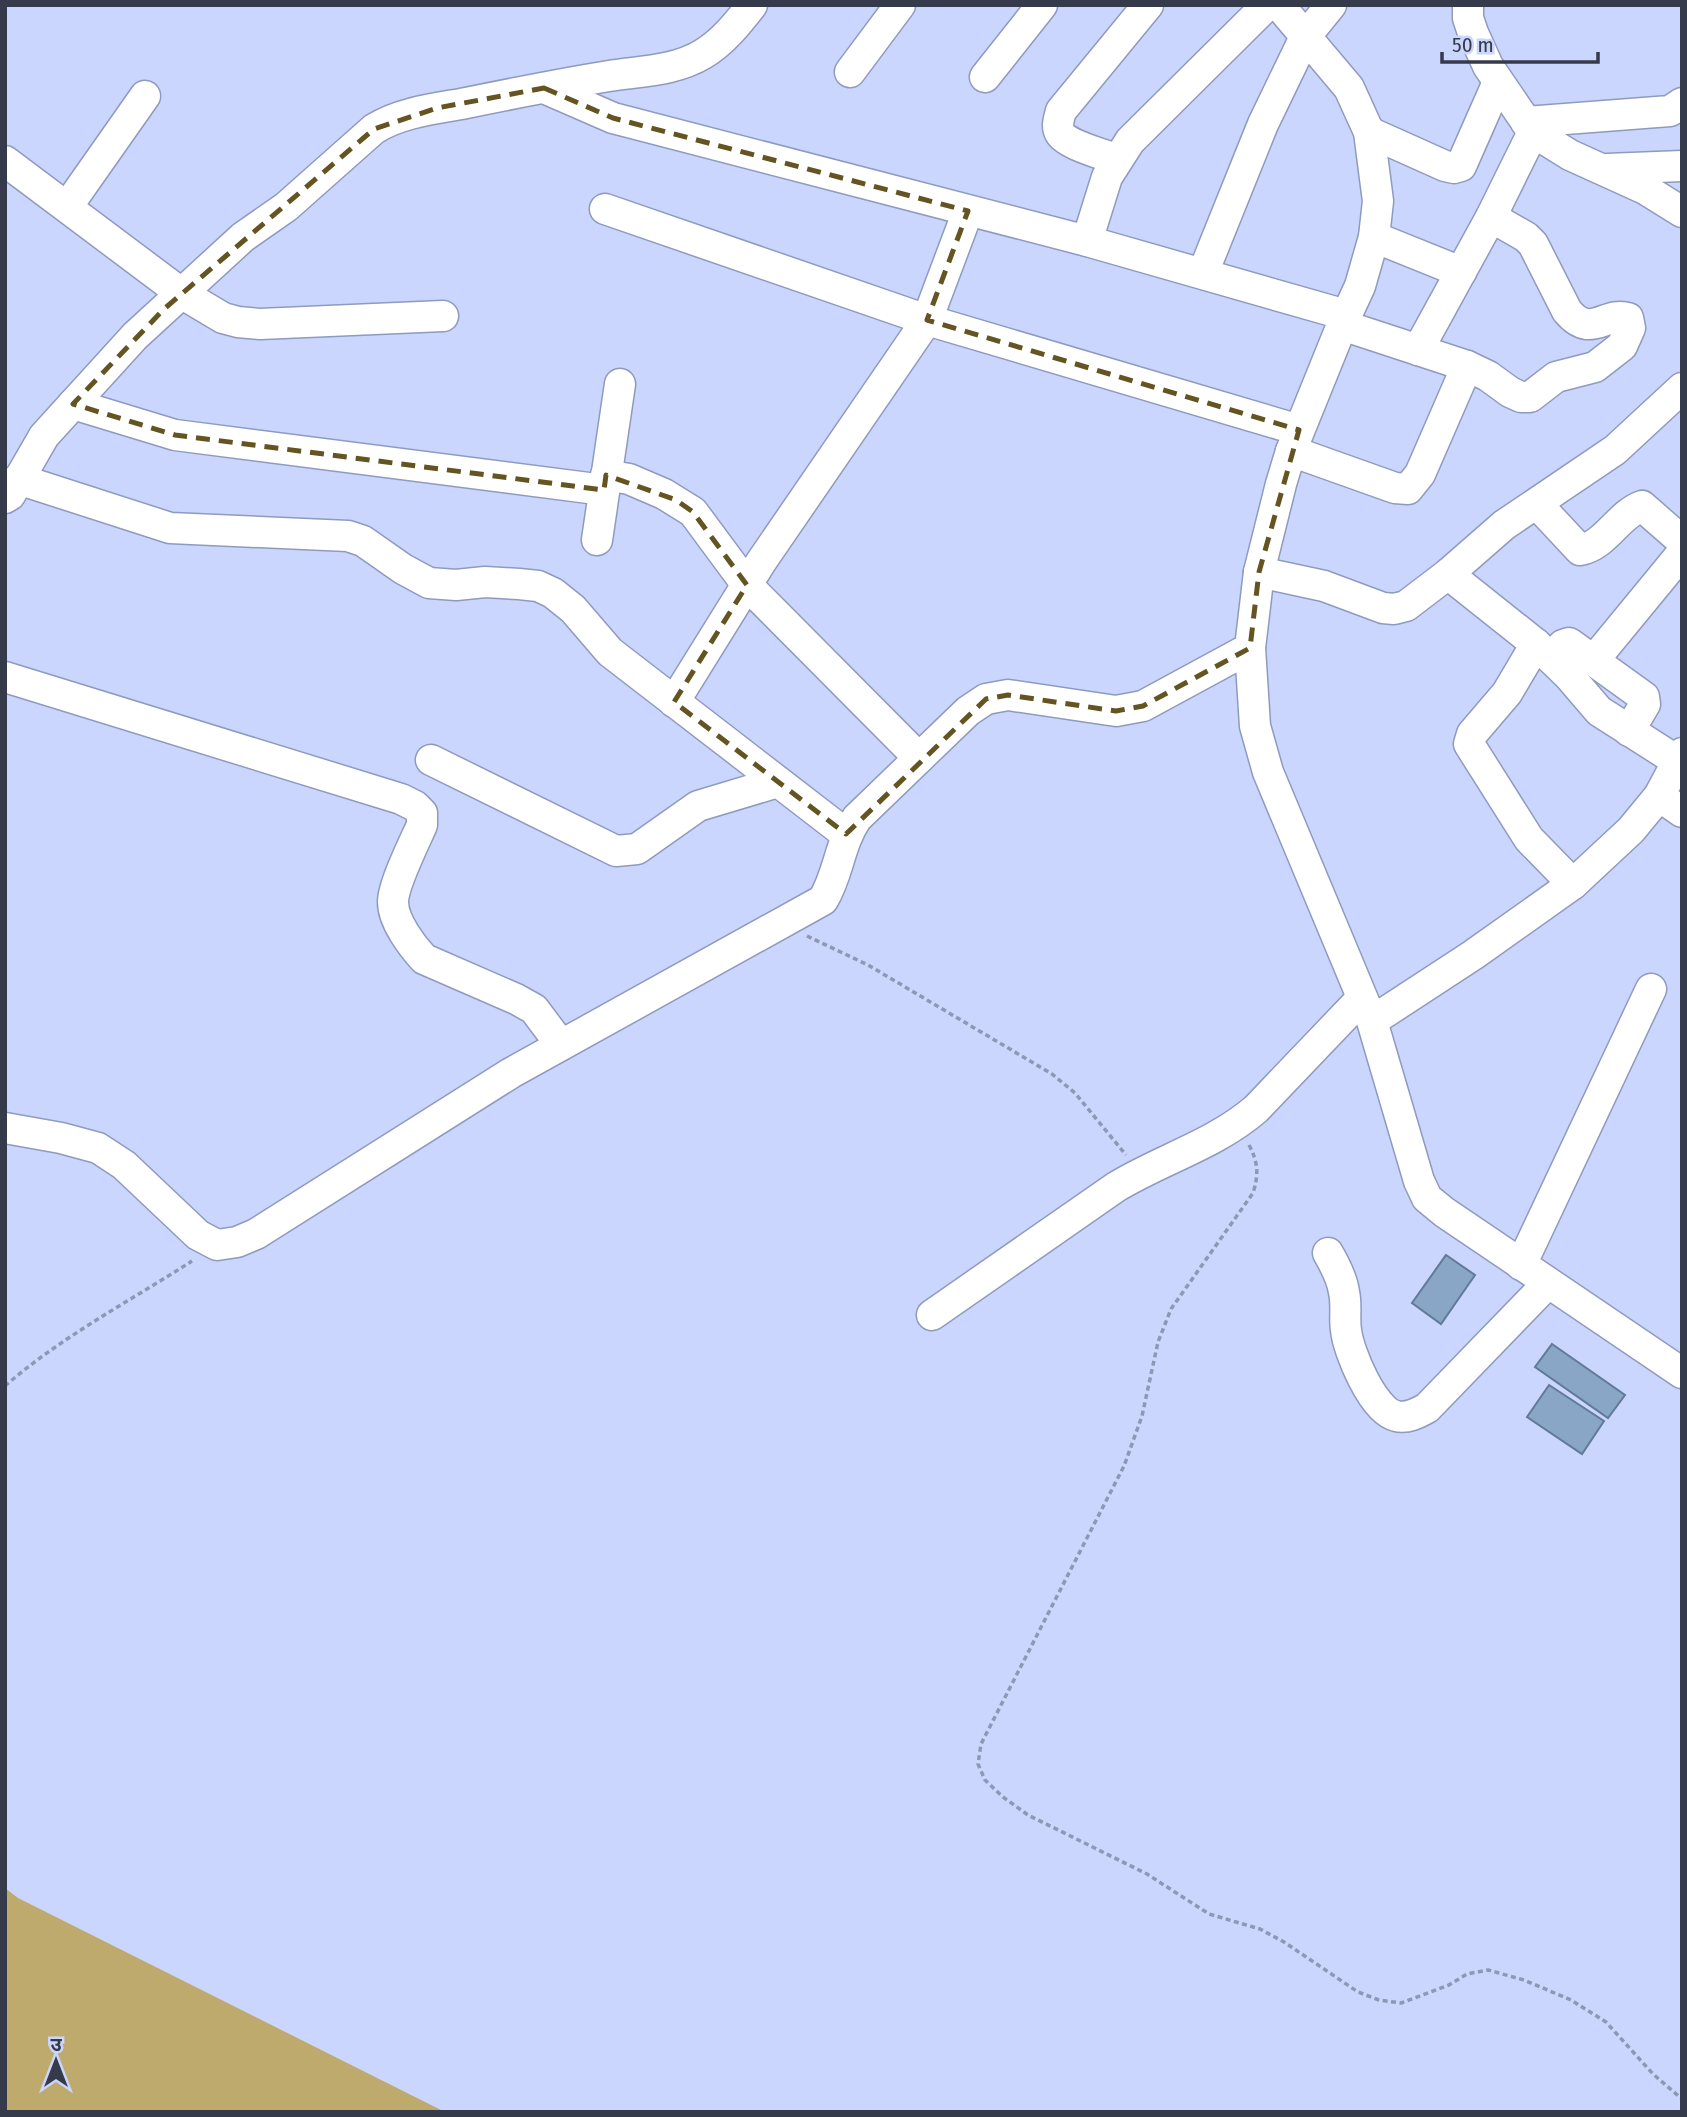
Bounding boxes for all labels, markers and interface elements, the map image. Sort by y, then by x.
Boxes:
scale bar [1442,21,1598,65]
text: 50 m [1452,32,1494,58]
north arrow [21,2026,91,2096]
text: उ [50,2033,62,2056]

